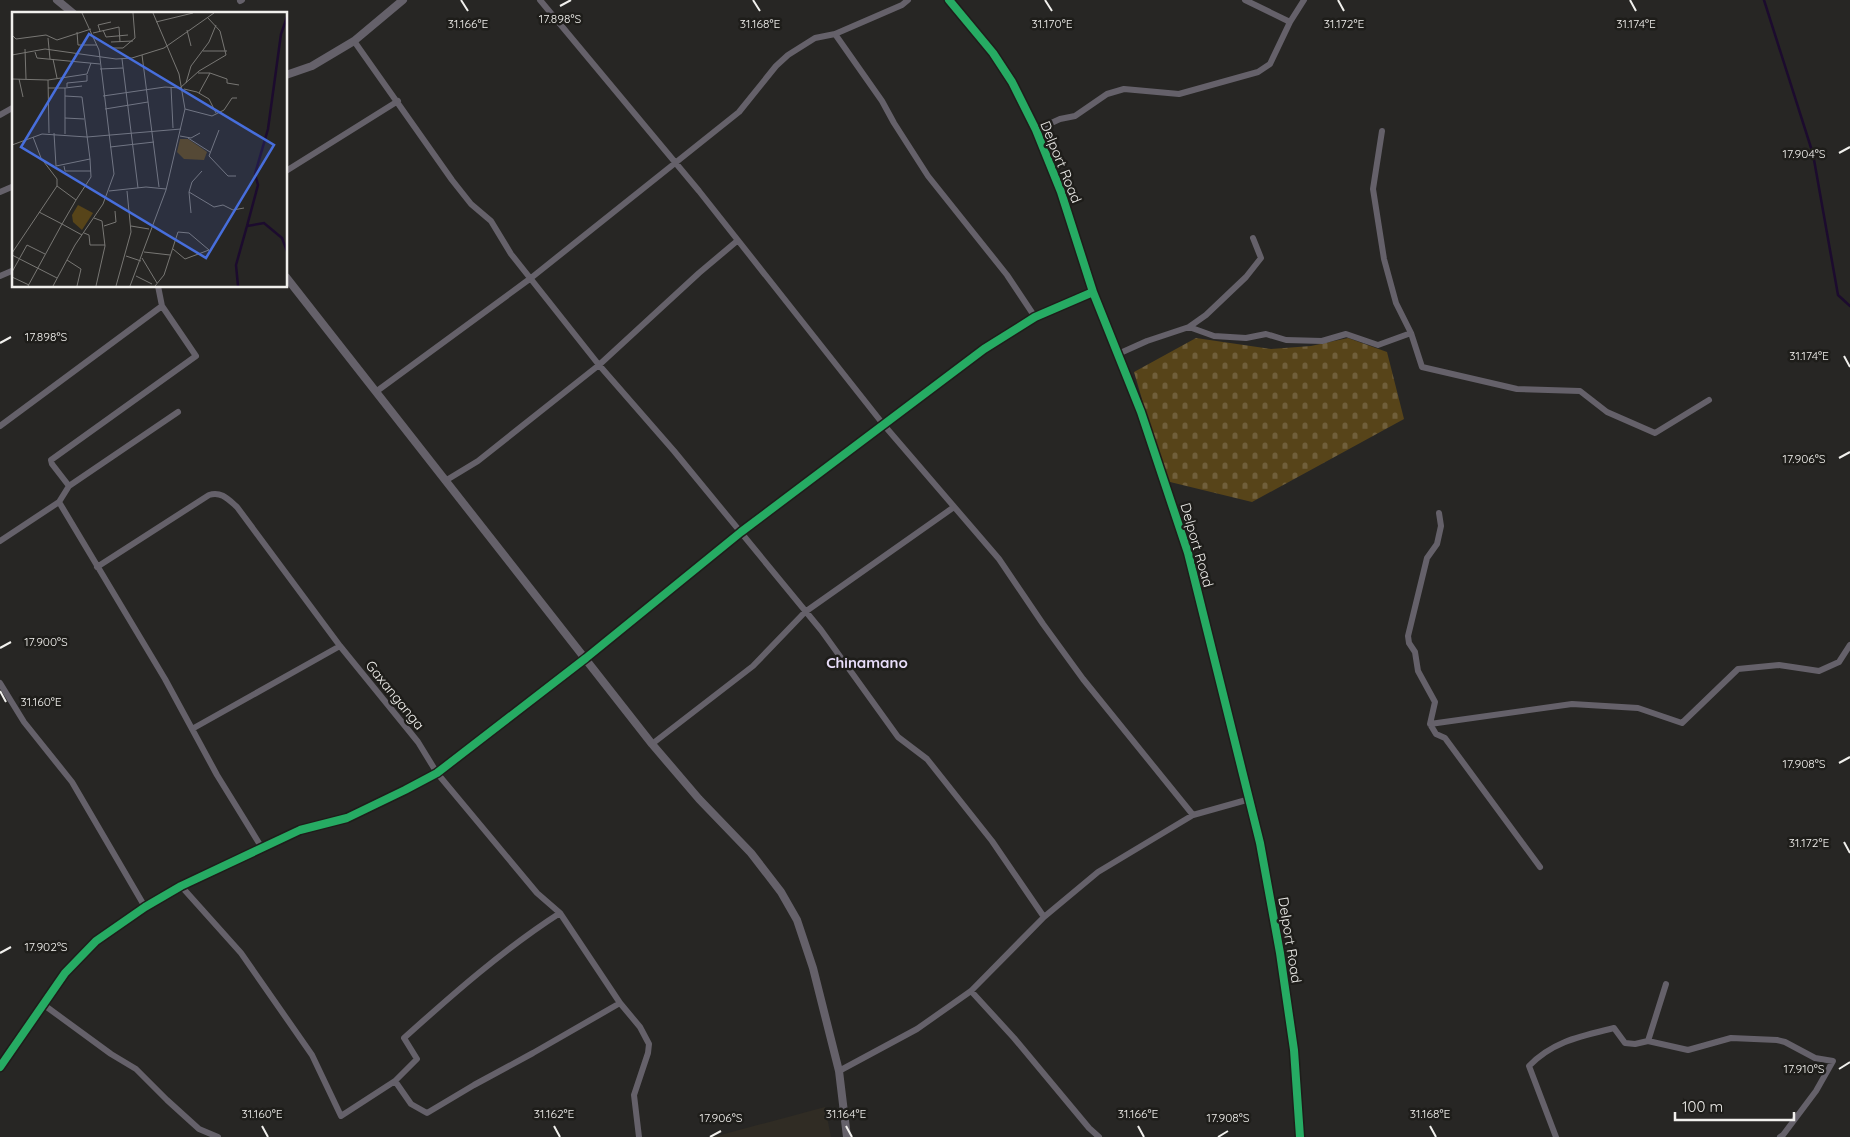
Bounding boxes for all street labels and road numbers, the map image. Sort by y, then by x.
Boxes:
street label: Delport Road [1036,118,1086,206]
street label: Delport Road [1176,501,1218,589]
street label: Gaxanganga [362,657,428,733]
street label: Delport Road [1274,896,1306,984]

